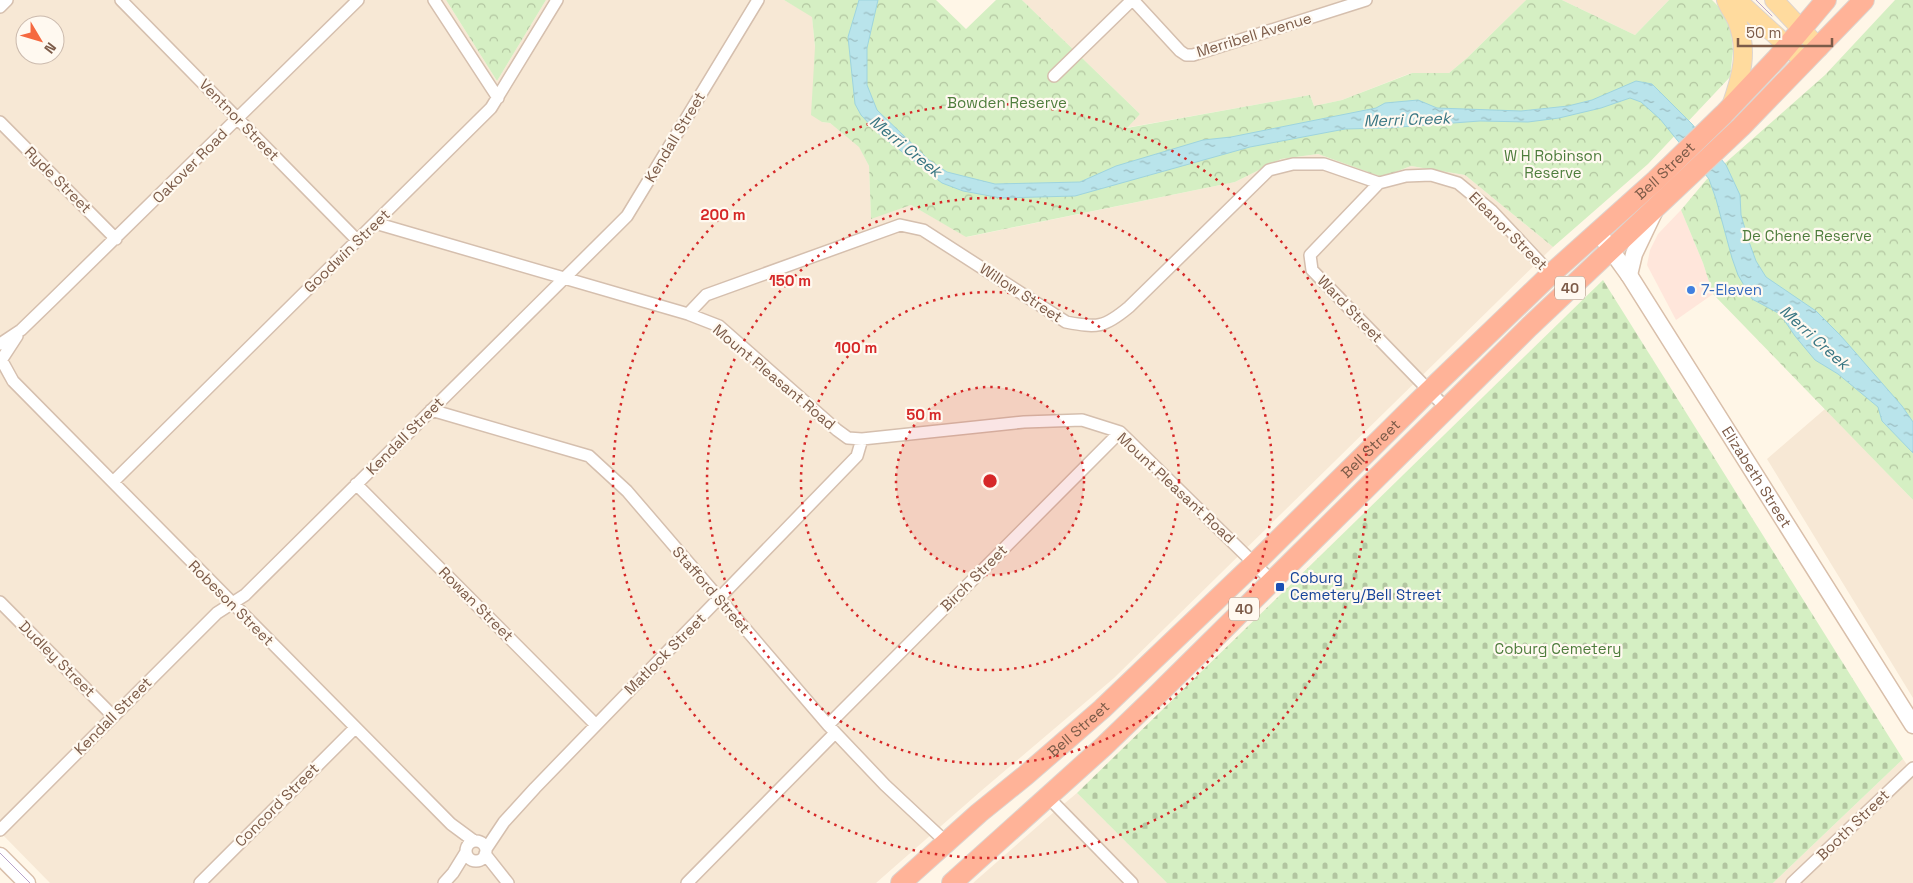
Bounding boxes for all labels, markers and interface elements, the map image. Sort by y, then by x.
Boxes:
street label: Merribell Avenue [1194,8,1314,61]
north arrow [15,15,65,65]
scale bar [1738,15,1832,47]
text: 50 m [1746,23,1781,42]
text: N [40,39,60,57]
street label: Ventnor Street [195,74,284,165]
street label: Kendall Street [640,88,709,185]
park label: Bowden Reserve [947,93,1067,112]
water label: Merri Creek [1363,107,1453,132]
water label: Merri Creek [865,111,948,183]
street label: Oakover Road [148,124,231,207]
street label: Bell Street [1631,137,1699,203]
street label: Ryde Street [21,142,96,217]
park label: W H Robinson Reserve [1504,146,1602,182]
street label: Eleanor Street [1465,187,1552,274]
street label: Goodwin Street [300,205,394,297]
text: 200 m [701,205,745,224]
park label: De Chene Reserve [1742,226,1872,245]
street label: Willow Street [976,259,1066,326]
text: 150 m [769,271,811,290]
street label: Ward Street [1314,271,1387,346]
road number: 40 [1555,276,1585,300]
place label: 7-Eleven [1701,280,1762,299]
marker: 7-Eleven [1685,284,1697,296]
water label: Merri Creek [1775,300,1856,376]
street label: Mount Pleasant Road [709,320,840,433]
text: 100 m [835,338,877,357]
street label: Kendall Street [362,393,448,479]
text: 50 m [906,405,942,424]
street label: Bell Street [1337,415,1404,482]
street label: Elizabeth Street [1718,423,1796,531]
street label: Mount Pleasant Road [1113,428,1239,547]
centre of rings [981,472,999,490]
street label: Birch Street [936,540,1011,615]
street label: Stafford Street [668,542,754,637]
street label: Robeson Street [185,556,278,650]
street label: Rowan Street [435,562,518,645]
place label: Coburg Cemetery/Bell Street [1290,568,1442,604]
marker: Coburg Cemetery/Bell Street [1274,581,1286,593]
road number: 40 [1229,598,1259,620]
street label: Matlock Street [620,609,710,698]
street label: Dudley Street [15,616,100,701]
park label: Coburg Cemetery [1495,639,1621,658]
street label: Kendall Street [70,673,156,759]
street label: Bell Street [1043,697,1113,761]
street label: Concord Street [231,759,323,851]
street label: Booth Street [1812,785,1893,864]

